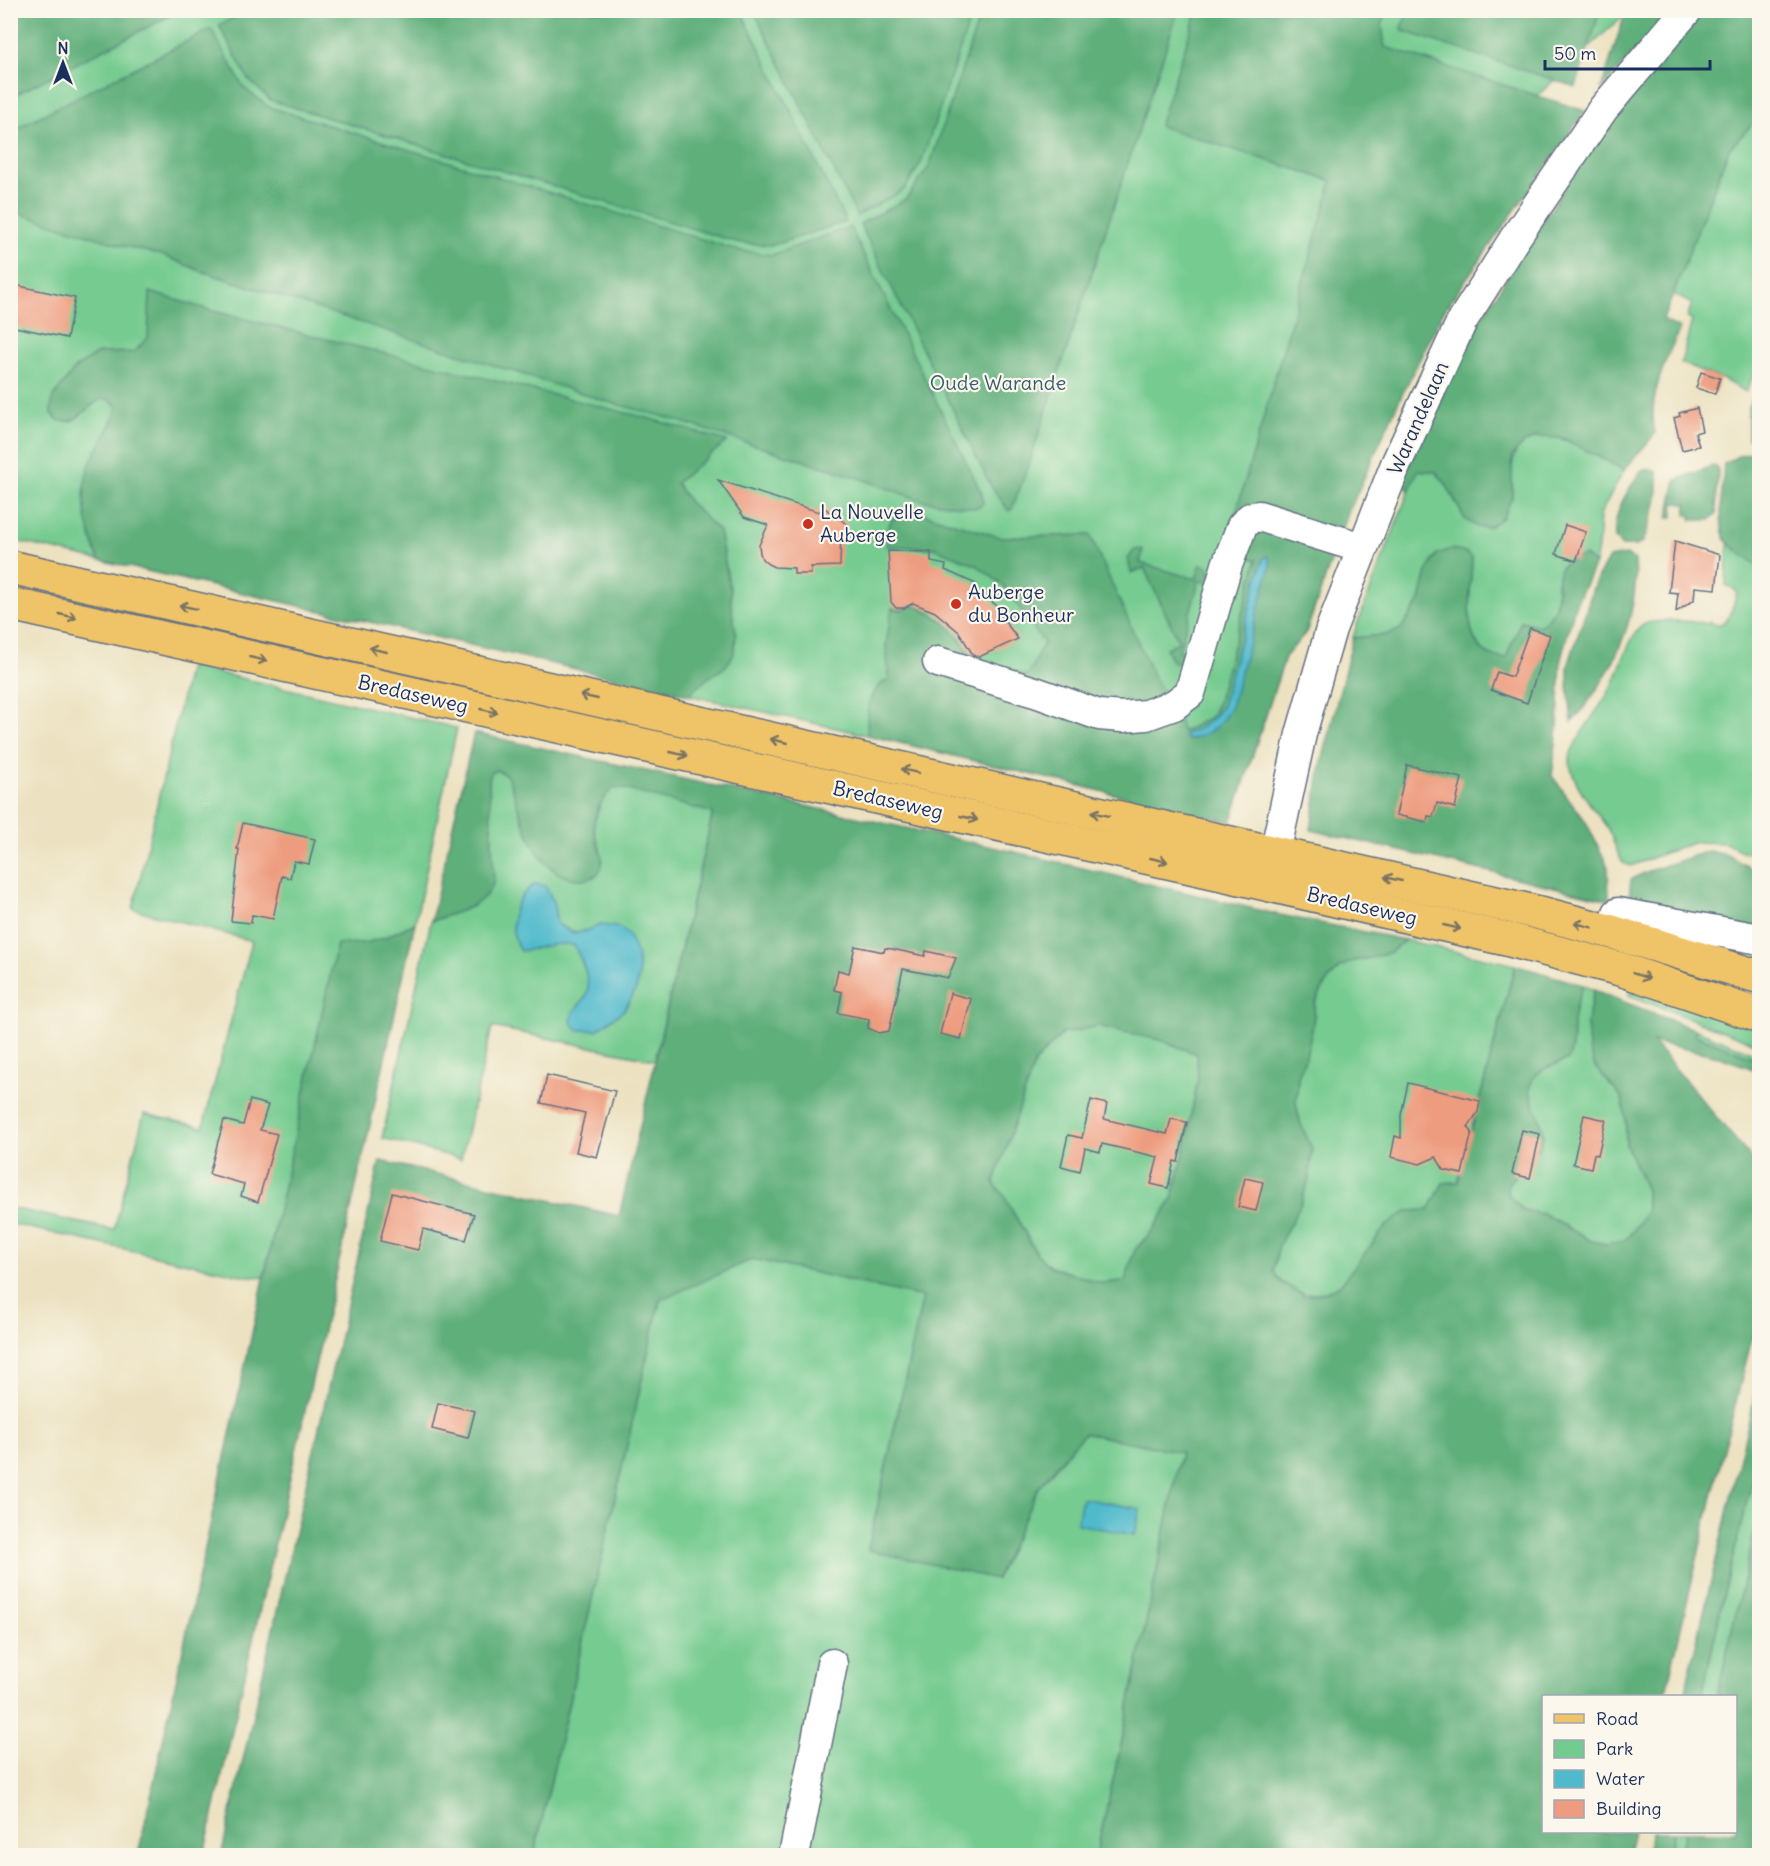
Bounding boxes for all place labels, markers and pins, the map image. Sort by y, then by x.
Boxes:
place label: La Nouvelle Auberge [820,499,924,547]
marker: La Nouvelle Auberge [801,517,815,531]
place label: Auberge du Bonheur [968,579,1074,627]
marker: Auberge du Bonheur [949,597,963,611]

